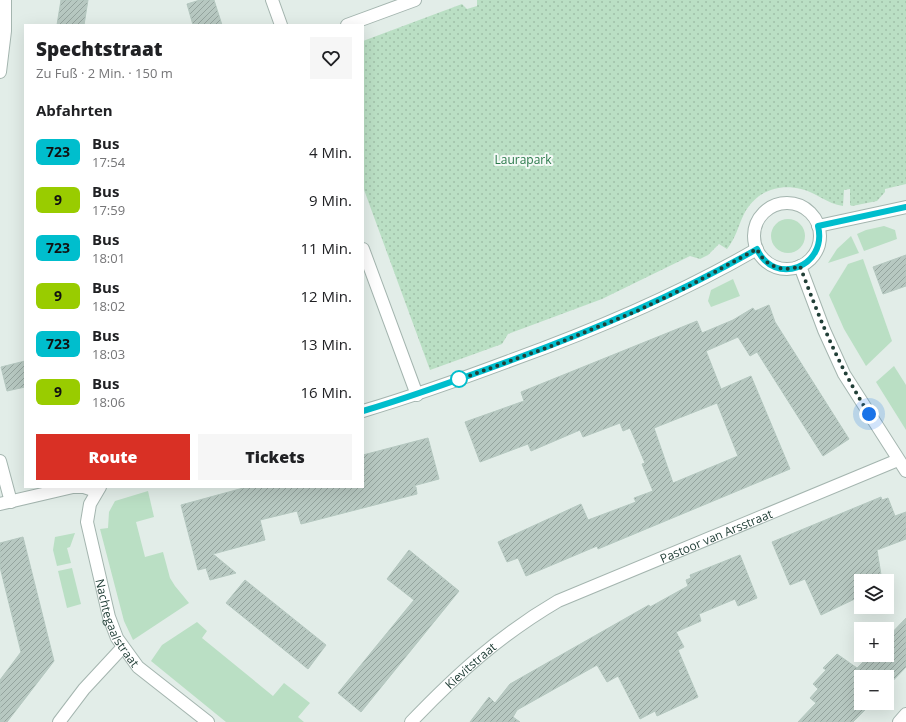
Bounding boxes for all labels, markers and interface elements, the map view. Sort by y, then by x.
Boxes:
text: Spechtstraat [36,36,163,62]
button: heart [310,37,352,79]
text: Zu Fuß · 2 Min. · 150 m [36,64,173,82]
text: Abfahrten [36,100,113,120]
text: Bus [92,133,119,153]
text: 723 [46,142,70,161]
text: 4 Min. [309,142,352,162]
park label: Laurapark [494,151,552,168]
text: 17:54 [92,153,125,171]
text: Bus [92,181,119,201]
text: 9 [54,190,62,209]
text: 9 Min. [309,190,352,210]
text: 17:59 [92,201,125,219]
text: Bus [92,229,119,249]
text: 723 [46,238,70,257]
text: 11 Min. [301,238,352,258]
text: 18:01 [92,249,125,267]
text: Bus [92,277,119,297]
text: 9 [54,286,62,305]
text: 12 Min. [301,286,352,306]
text: 18:02 [92,297,125,315]
text: Bus [92,325,119,345]
text: 723 [46,334,70,353]
text: 13 Min. [301,334,352,354]
text: 18:03 [92,345,125,363]
unlabelled marker [450,370,468,388]
text: Bus [92,373,119,393]
text: 9 [54,382,62,401]
text: 16 Min. [301,382,352,402]
text: 18:06 [92,393,125,411]
your location [859,404,879,424]
button: Route [36,434,190,480]
button: Tickets [198,434,352,480]
street label: Pastoor van Arsstraat [657,505,775,566]
map controls [854,574,894,710]
button: layers [854,574,894,614]
street label: Nachtegaalstraat [92,577,144,670]
button: + [854,622,894,662]
street label: Kievitstraat [441,638,499,692]
button: − [854,670,894,710]

